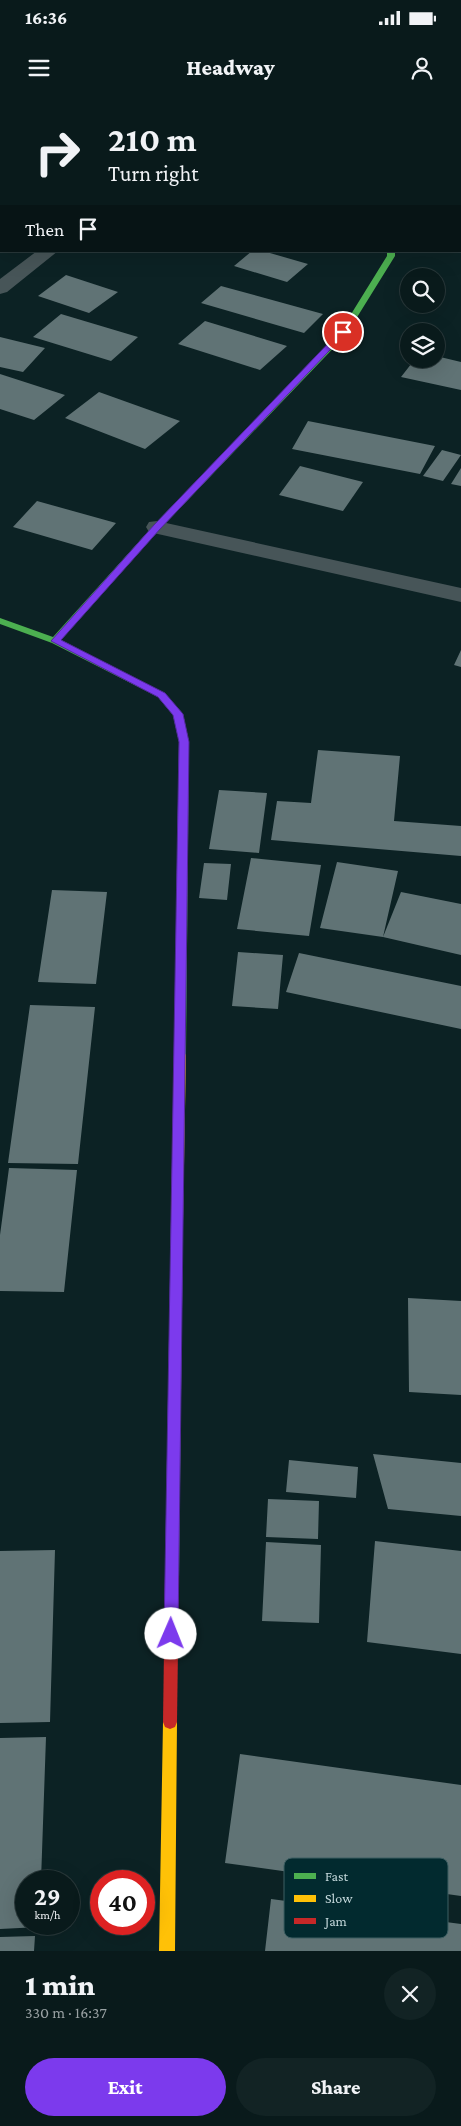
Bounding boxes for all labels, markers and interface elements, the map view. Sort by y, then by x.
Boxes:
text: 16:36 [25,7,67,28]
icon: menu [25,54,53,82]
icon: person [408,54,436,82]
text: Headway [186,55,275,80]
icon: right [25,120,90,185]
text: 210 m [108,120,197,159]
text: Turn right [108,161,199,186]
icon: arrive [74,215,102,243]
text: Then [25,219,64,240]
map controls [400,268,445,368]
button: search [400,268,445,313]
pin [322,311,364,353]
icon: arrive [329,318,357,346]
button: layers [400,323,445,368]
position arrow [144,1607,196,1659]
legend [284,1858,448,1938]
text: Fast [325,1868,349,1884]
speed limit sign: 40 [90,1870,155,1935]
text: 29 [34,1883,61,1910]
text: Slow [325,1890,353,1906]
text: km/h [35,1908,60,1922]
text: Jam [323,1913,347,1929]
text: 1 min [25,1968,95,2001]
button: close [384,1968,436,2020]
text: 330 m · 16:37 [25,2004,107,2021]
button: Exit [25,2058,226,2116]
button: Share [236,2058,436,2116]

